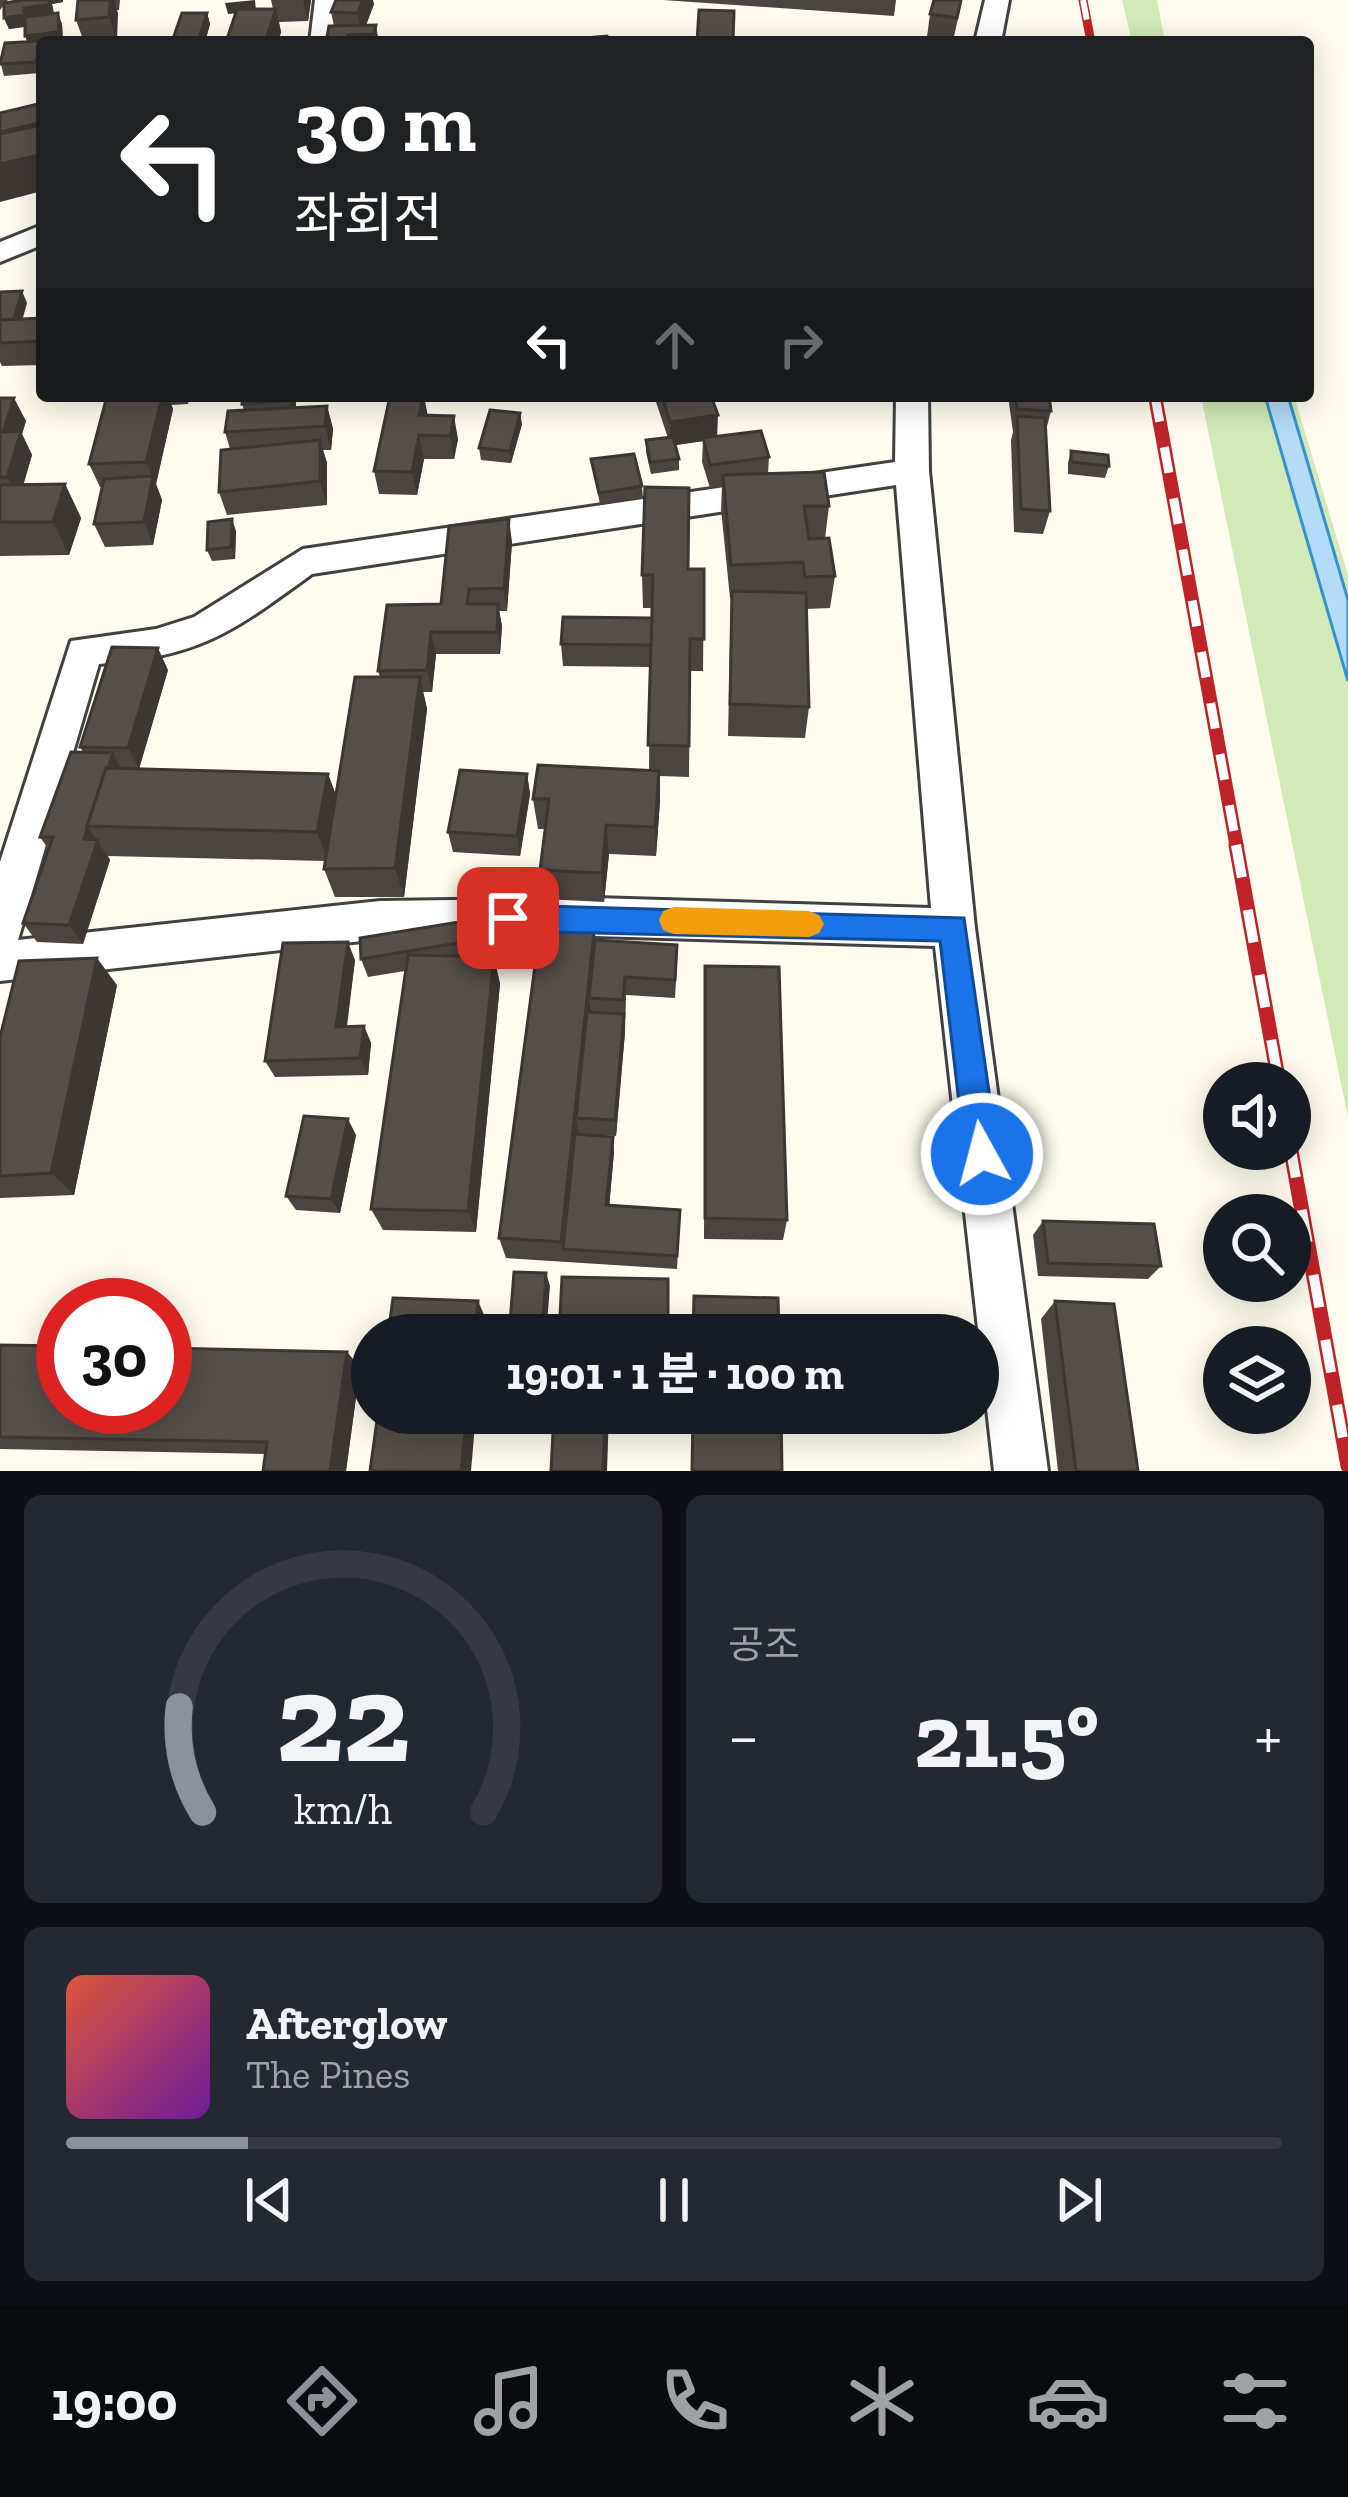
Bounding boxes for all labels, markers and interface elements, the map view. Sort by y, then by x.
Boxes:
text: 30 m [294,72,476,173]
icon: left [96,84,252,240]
text: 좌회전 [294,186,443,251]
icon: left [516,312,582,378]
icon: ahead [642,312,708,378]
icon: right [768,312,834,378]
pin [457,867,559,969]
icon: arrive [475,885,541,951]
map controls [1203,1062,1311,1434]
button: sound [1203,1062,1311,1170]
position arrow [919,1091,1045,1217]
button: search [1203,1194,1311,1302]
speed limit sign: 30 [36,1278,192,1434]
button: layers [1203,1326,1311,1434]
text: 19:01 · 1 분 · 100 m [506,1347,844,1401]
text: 공조 [728,1621,800,1668]
text: 22 [276,1643,410,1793]
text: 21.5° [914,1682,1099,1790]
text: − [728,1697,759,1776]
text: + [1254,1697,1282,1776]
text: km/h [294,1784,392,1835]
text: Afterglow [246,1997,447,2051]
text: The Pines [246,2051,410,2098]
icon: previous [236,2167,302,2233]
icon: pause [641,2167,707,2233]
icon: next [1046,2167,1112,2233]
icon: directions [280,2359,364,2443]
icon: music [467,2359,551,2443]
icon: phone [653,2359,737,2443]
icon: climate [840,2359,924,2443]
icon: car [1026,2359,1110,2443]
icon: filters [1213,2359,1297,2443]
text: 19:00 [51,2369,178,2434]

